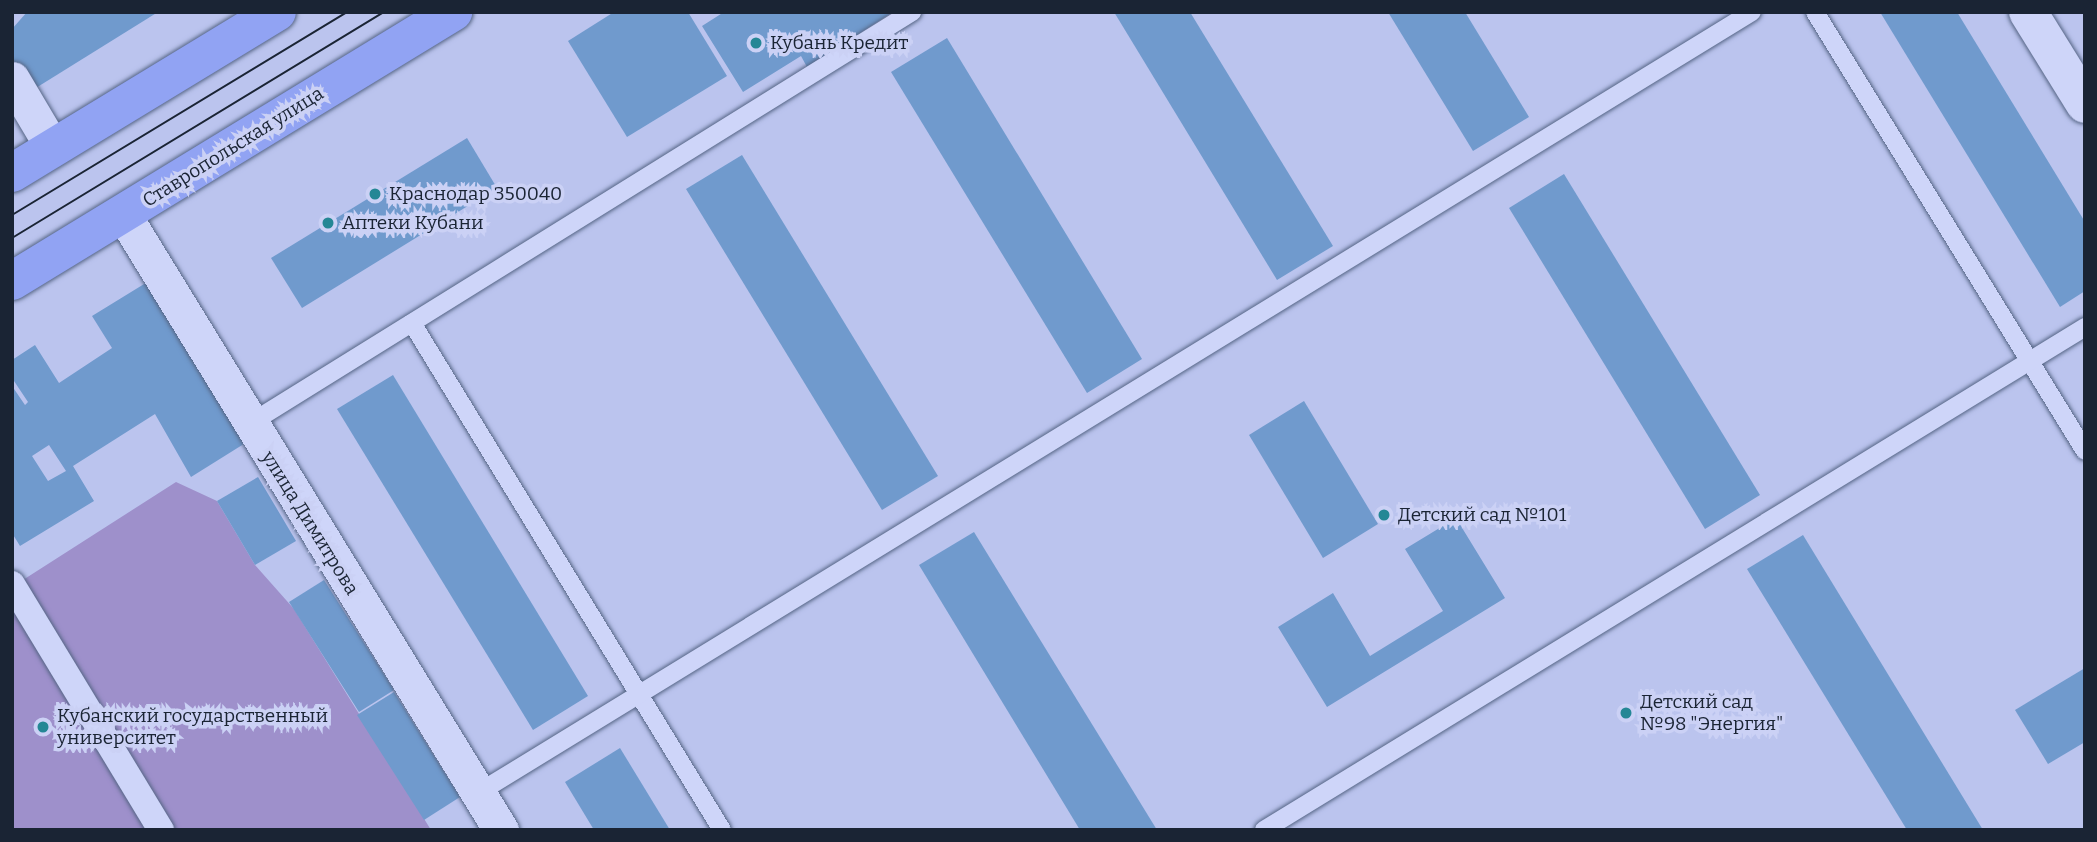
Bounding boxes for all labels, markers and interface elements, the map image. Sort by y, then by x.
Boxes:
place label: Кубань Кредит [770,32,908,54]
marker: Кубань Кредит [748,35,764,51]
street label: Ставропольская улица [138,82,328,212]
place label: Краснодар 350040 [389,183,562,205]
marker: Краснодар 350040 [367,186,383,202]
place label: Аптеки Кубани [342,212,484,234]
marker: Аптеки Кубани [320,215,336,231]
street label: улица Димитрова [257,447,363,599]
place label: Детский сад №101 [1398,504,1566,526]
marker: Детский сад №101 [1376,507,1392,523]
place label: Детский сад №98 "Энергия" [1640,691,1783,735]
place label: Кубанский государственный университет [57,705,328,749]
marker: Детский сад №98 "Энергия" [1618,705,1634,721]
marker: Кубанский государственный университет [35,719,51,735]

